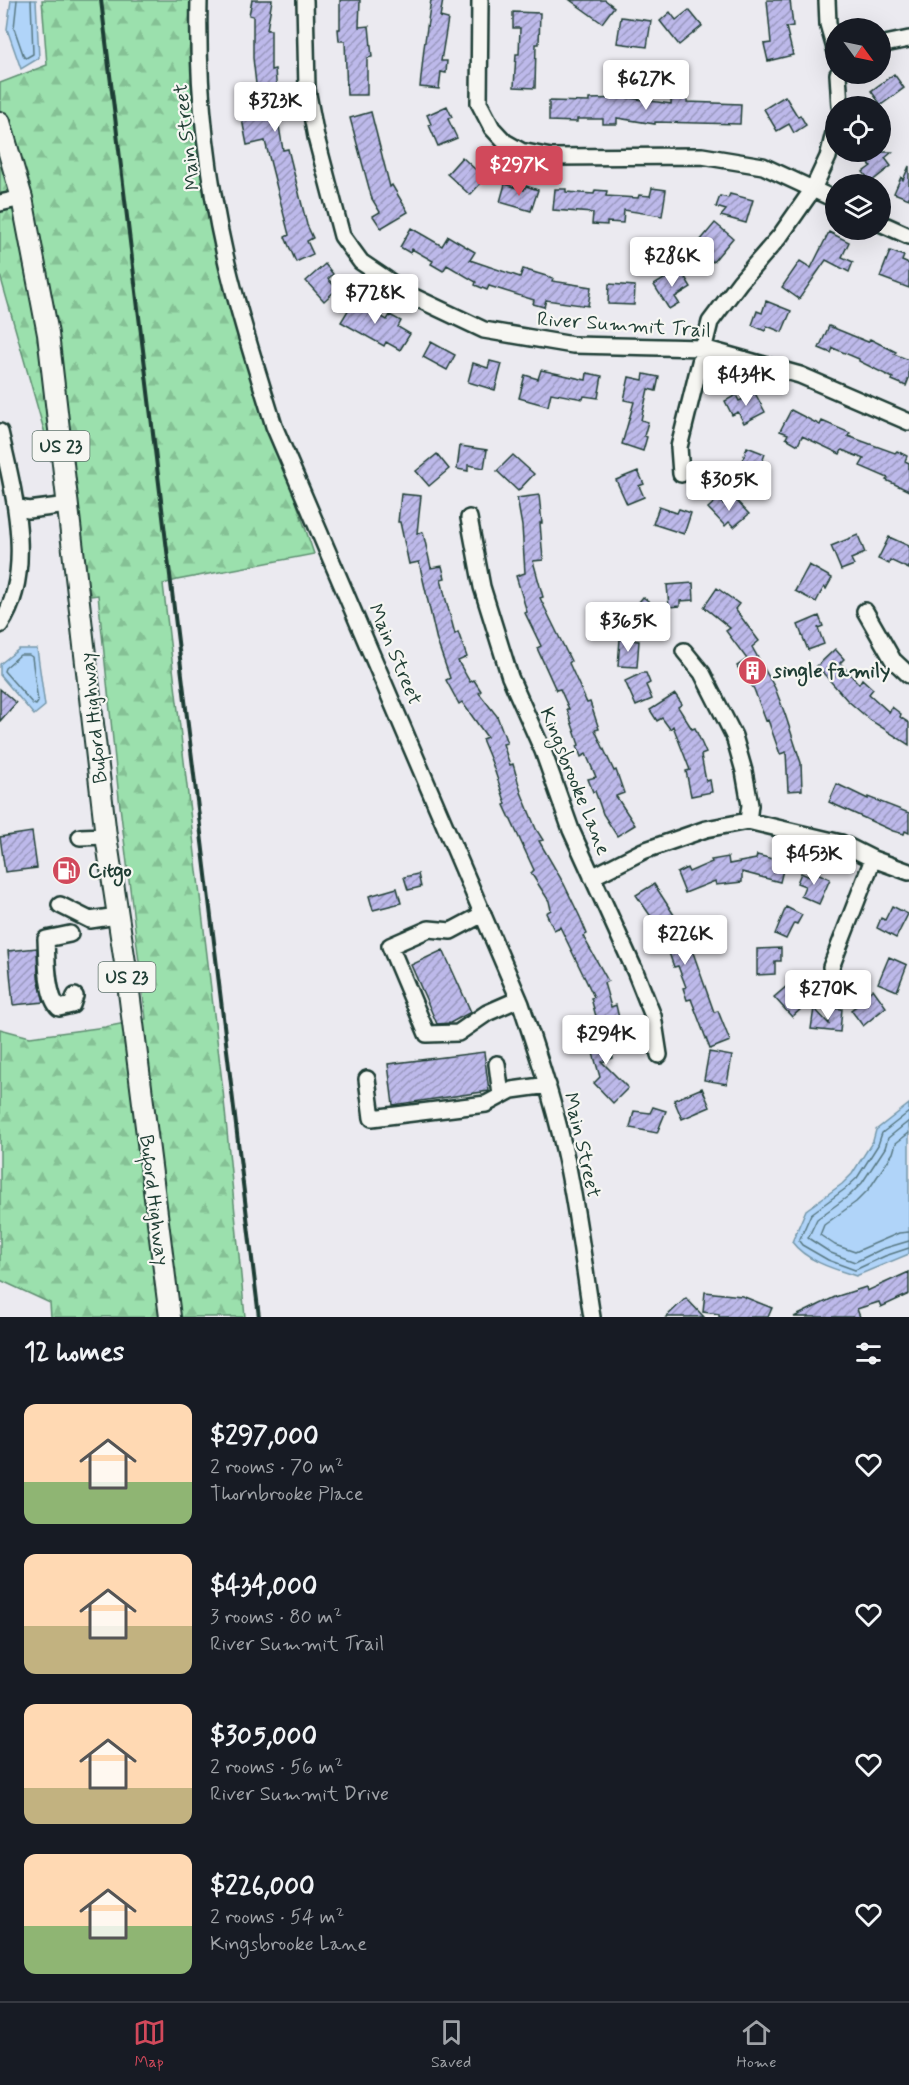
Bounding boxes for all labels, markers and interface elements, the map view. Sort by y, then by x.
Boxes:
north arrow [825,18,891,84]
map controls [825,18,891,240]
pin: $627K [604,60,688,111]
text: $627K [617,66,675,93]
street label: Main Street [168,82,207,192]
pin: $323K [233,82,317,133]
text: $323K [248,88,302,115]
button: locate [825,96,891,162]
pin: $297K [477,146,561,197]
text: $297K [490,152,548,179]
button: layers [825,174,891,240]
pin: $286K [630,237,714,288]
text: $286K [644,243,700,270]
pin: $728K [333,274,417,325]
text: $728K [345,280,405,307]
street label: River Summit Trail [536,306,712,345]
pin: $434K [704,356,788,407]
text: $434K [717,362,775,389]
road number: US 23 [32,431,90,461]
pin: $305K [687,461,771,512]
text: $305K [700,467,758,494]
street label: Main Street [361,600,428,709]
pin: $365K [586,602,670,653]
text: $365K [599,608,657,635]
street label: Buford Highway [74,651,117,785]
building icon: single family [736,654,768,686]
place label: single family [772,658,890,687]
street label: Kingsbrooke Lane [532,704,617,860]
pin: $453K [772,835,856,886]
text: $453K [786,841,842,868]
fuel station icon: Citgo [51,854,83,886]
place label: Citgo [88,858,132,887]
pin: $226K [643,915,727,966]
text: $226K [657,921,713,948]
road number: US 23 [98,962,156,992]
pin: $270K [786,970,870,1021]
text: $270K [799,976,857,1003]
pin: $294K [564,1015,648,1066]
text: $294K [576,1021,636,1048]
street label: Main Street [556,1090,607,1201]
street label: Buford Highway [130,1133,175,1267]
text: 12 homes [24,1336,124,1370]
icon: filters [852,1337,885,1370]
text: $297,000 [210,1420,319,1454]
icon: home [72,1428,144,1500]
icon: heart [852,1448,885,1481]
text: 2 rooms · 70 m² [210,1454,344,1481]
text: Thornbrooke Place [210,1481,364,1508]
text: $434,000 [210,1570,317,1604]
icon: home [72,1578,144,1650]
icon: heart [852,1598,885,1631]
text: 3 rooms · 80 m² [210,1604,342,1631]
text: River Summit Trail [210,1631,384,1658]
text: $305,000 [210,1720,317,1754]
icon: home [72,1728,144,1800]
icon: heart [852,1748,885,1781]
text: 2 rooms · 56 m² [210,1754,343,1781]
text: River Summit Drive [210,1781,389,1808]
text: $226,000 [210,1870,315,1904]
icon: home [72,1878,144,1950]
icon: heart [852,1898,885,1931]
text: 2 rooms · 54 m² [210,1904,344,1931]
text: Kingsbrooke Lane [210,1931,367,1958]
tab: Map [133,2016,166,2073]
tab: Saved [431,2016,471,2073]
tab: Home [737,2016,776,2073]

